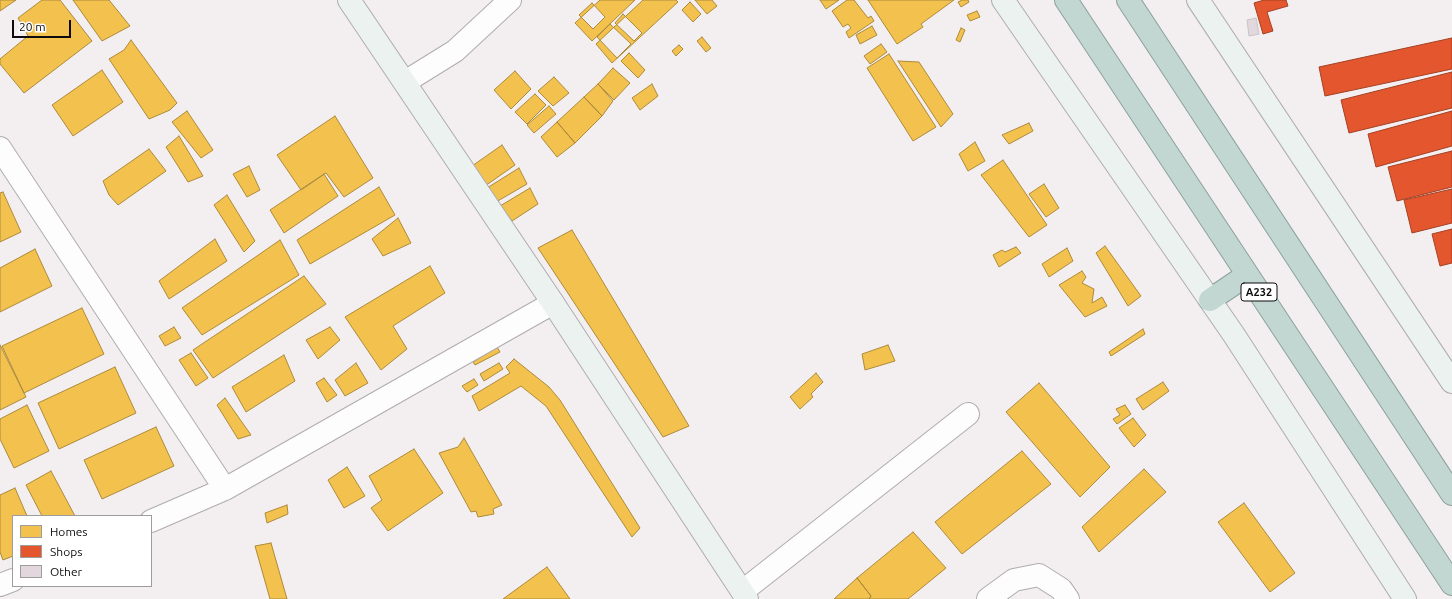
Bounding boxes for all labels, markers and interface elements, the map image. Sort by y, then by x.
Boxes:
scale bar [14,12,73,38]
text: 20 m [19,20,46,33]
road number: A232 [1241,283,1277,301]
legend [12,515,152,587]
text: Homes [50,525,88,538]
text: Shops [50,545,82,558]
text: Other [50,565,82,578]

